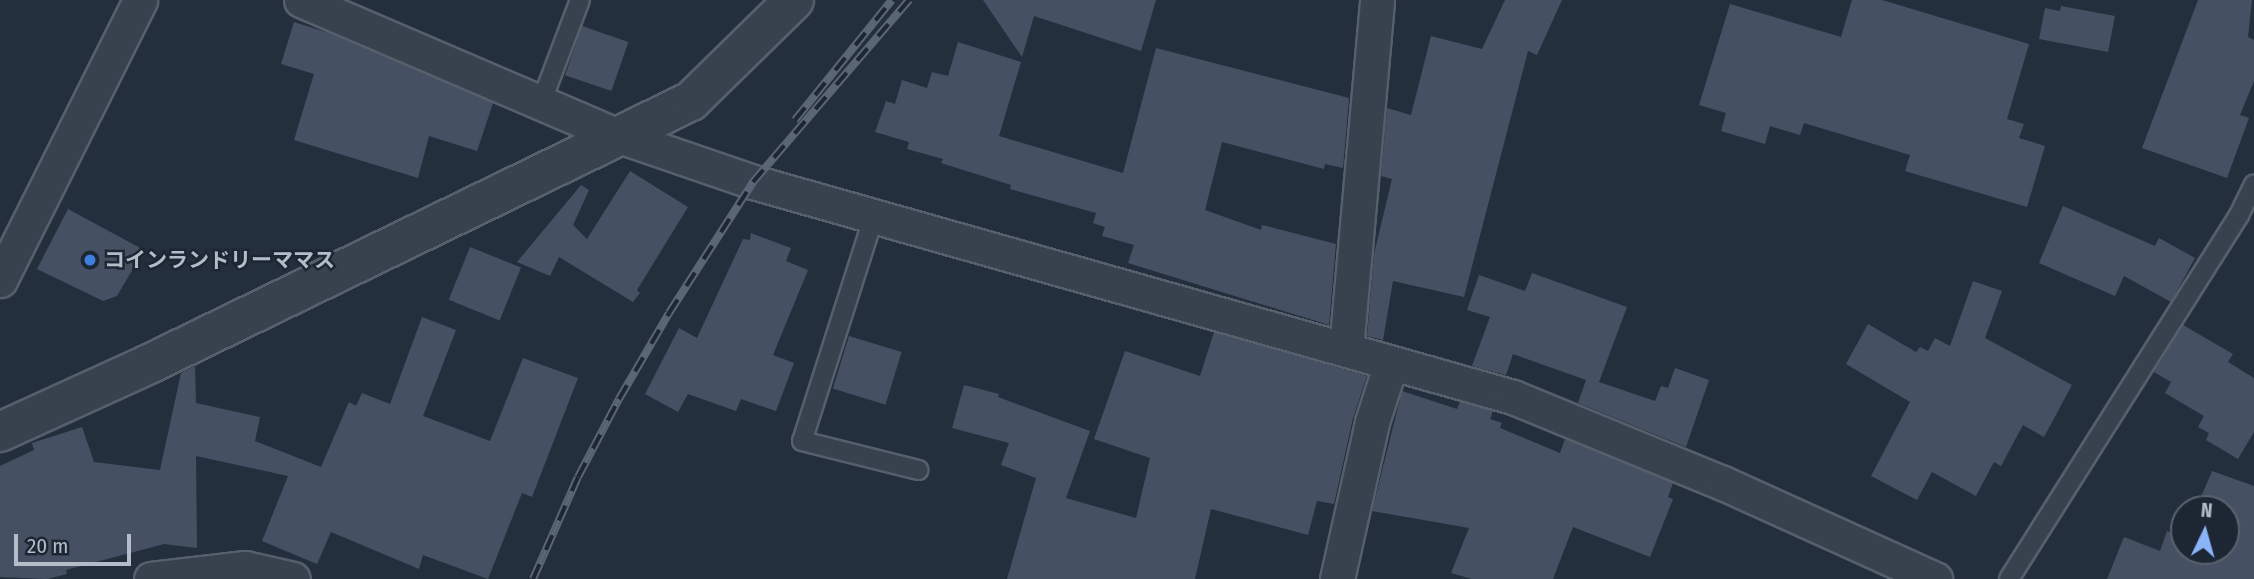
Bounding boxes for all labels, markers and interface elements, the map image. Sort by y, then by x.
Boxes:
place label: コインランドリーママス [104,247,335,273]
marker: コインランドリーママス [82,252,98,268]
north arrow [2170,495,2240,565]
text: N [2200,499,2213,523]
scale bar [18,520,135,564]
text: 20 m [27,533,68,559]

